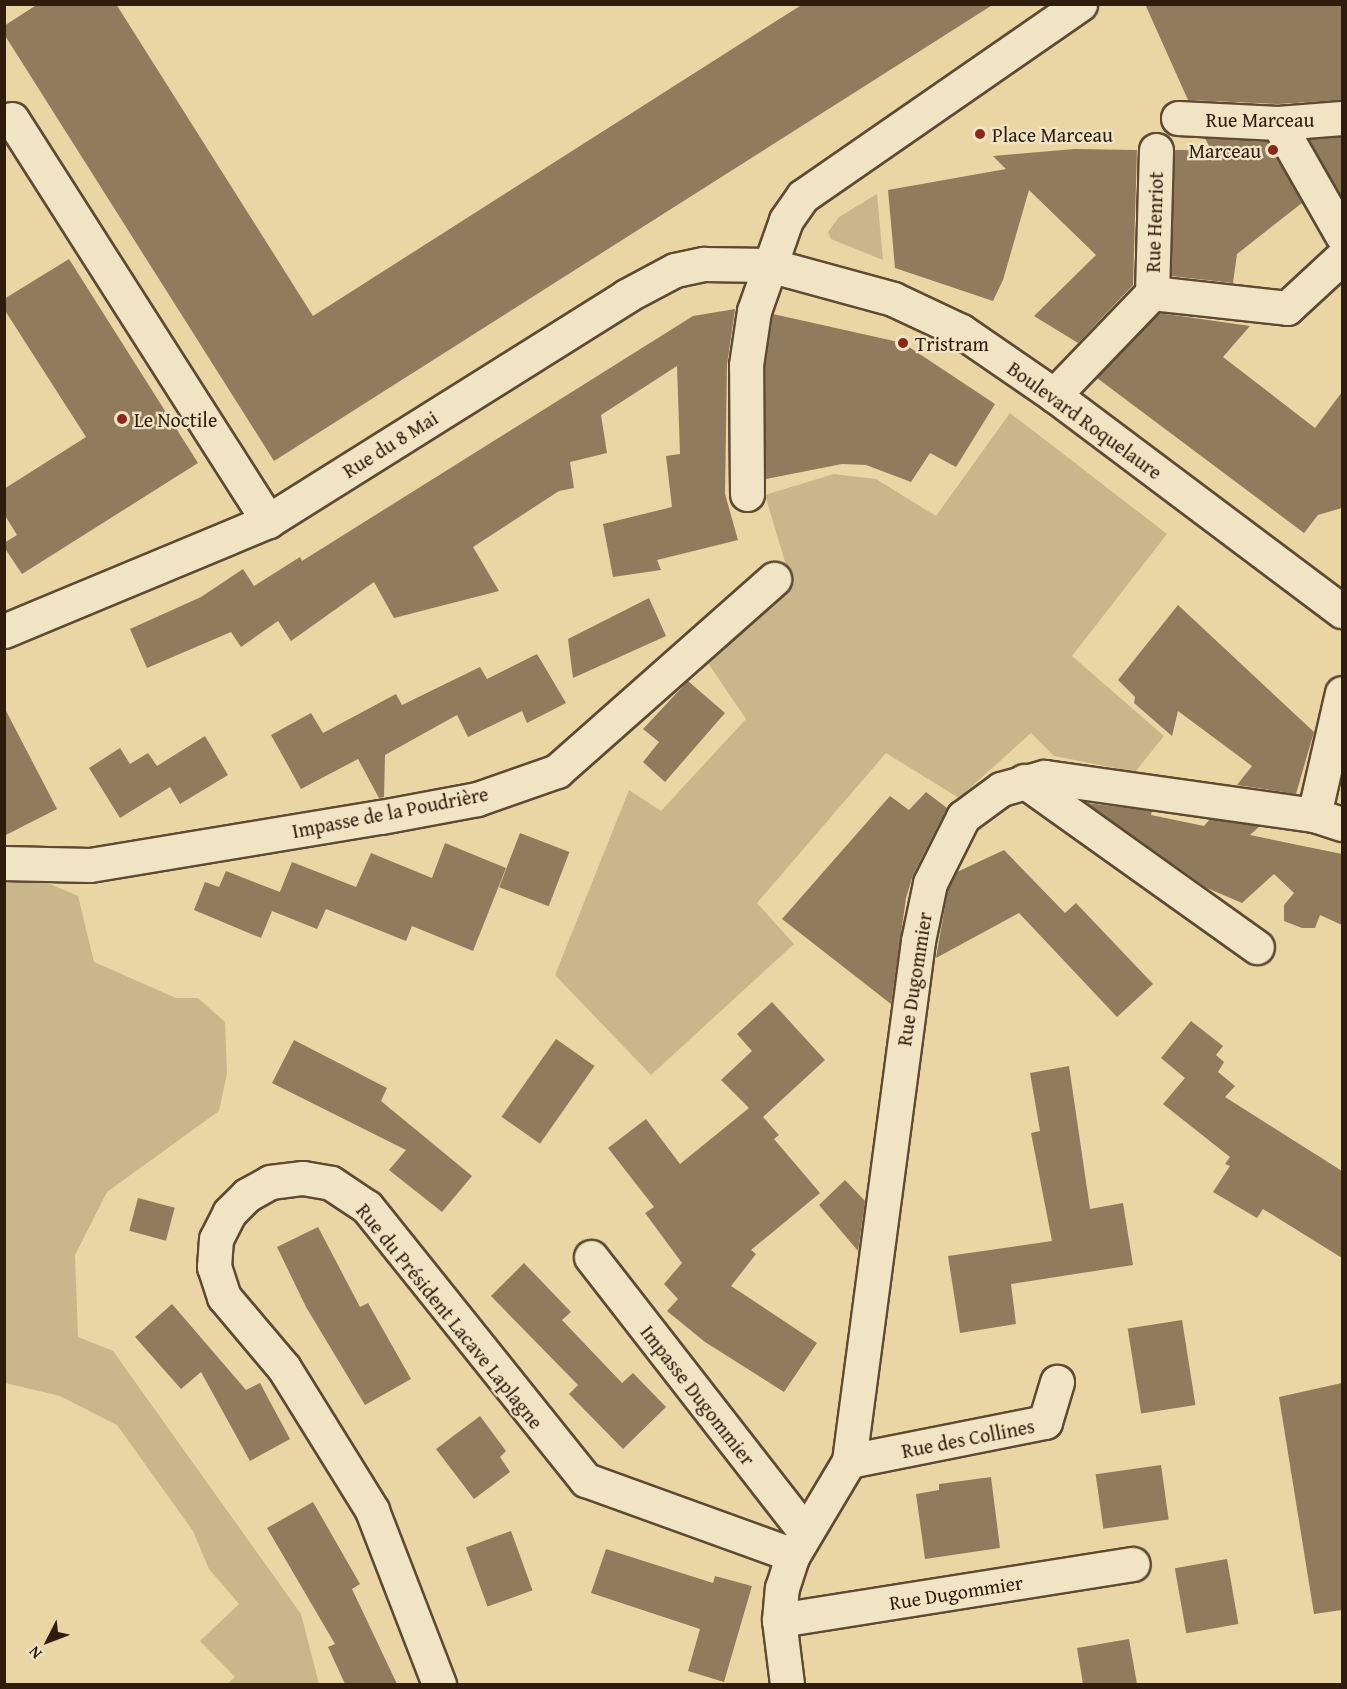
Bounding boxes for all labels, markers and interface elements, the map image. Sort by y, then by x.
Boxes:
street label: Rue Marceau [1206,107,1314,131]
place label: Place Marceau [992,122,1113,146]
marker: Place Marceau [973,127,987,141]
place label: Marceau [1189,138,1261,162]
marker: Marceau [1266,143,1280,157]
street label: Rue Henriot [1140,171,1168,273]
place label: Tristram [915,331,989,355]
marker: Tristram [896,336,910,350]
street label: Boulevard Roquelaure [1003,356,1167,484]
street label: Rue du 8 Mai [338,405,442,483]
place label: Le Noctile [134,407,217,431]
marker: Le Noctile [115,412,129,426]
street label: Impasse de la Poudrière [290,781,490,843]
street label: Rue Dugommier [892,910,936,1048]
street label: Rue du Président Lacave Laplagne [352,1199,548,1433]
street label: Impasse Dugommier [636,1320,760,1470]
street label: Rue des Collines [899,1413,1037,1463]
street label: Rue Dugommier [887,1570,1025,1614]
north arrow [18,1611,78,1671]
text: N [22,1641,47,1665]

